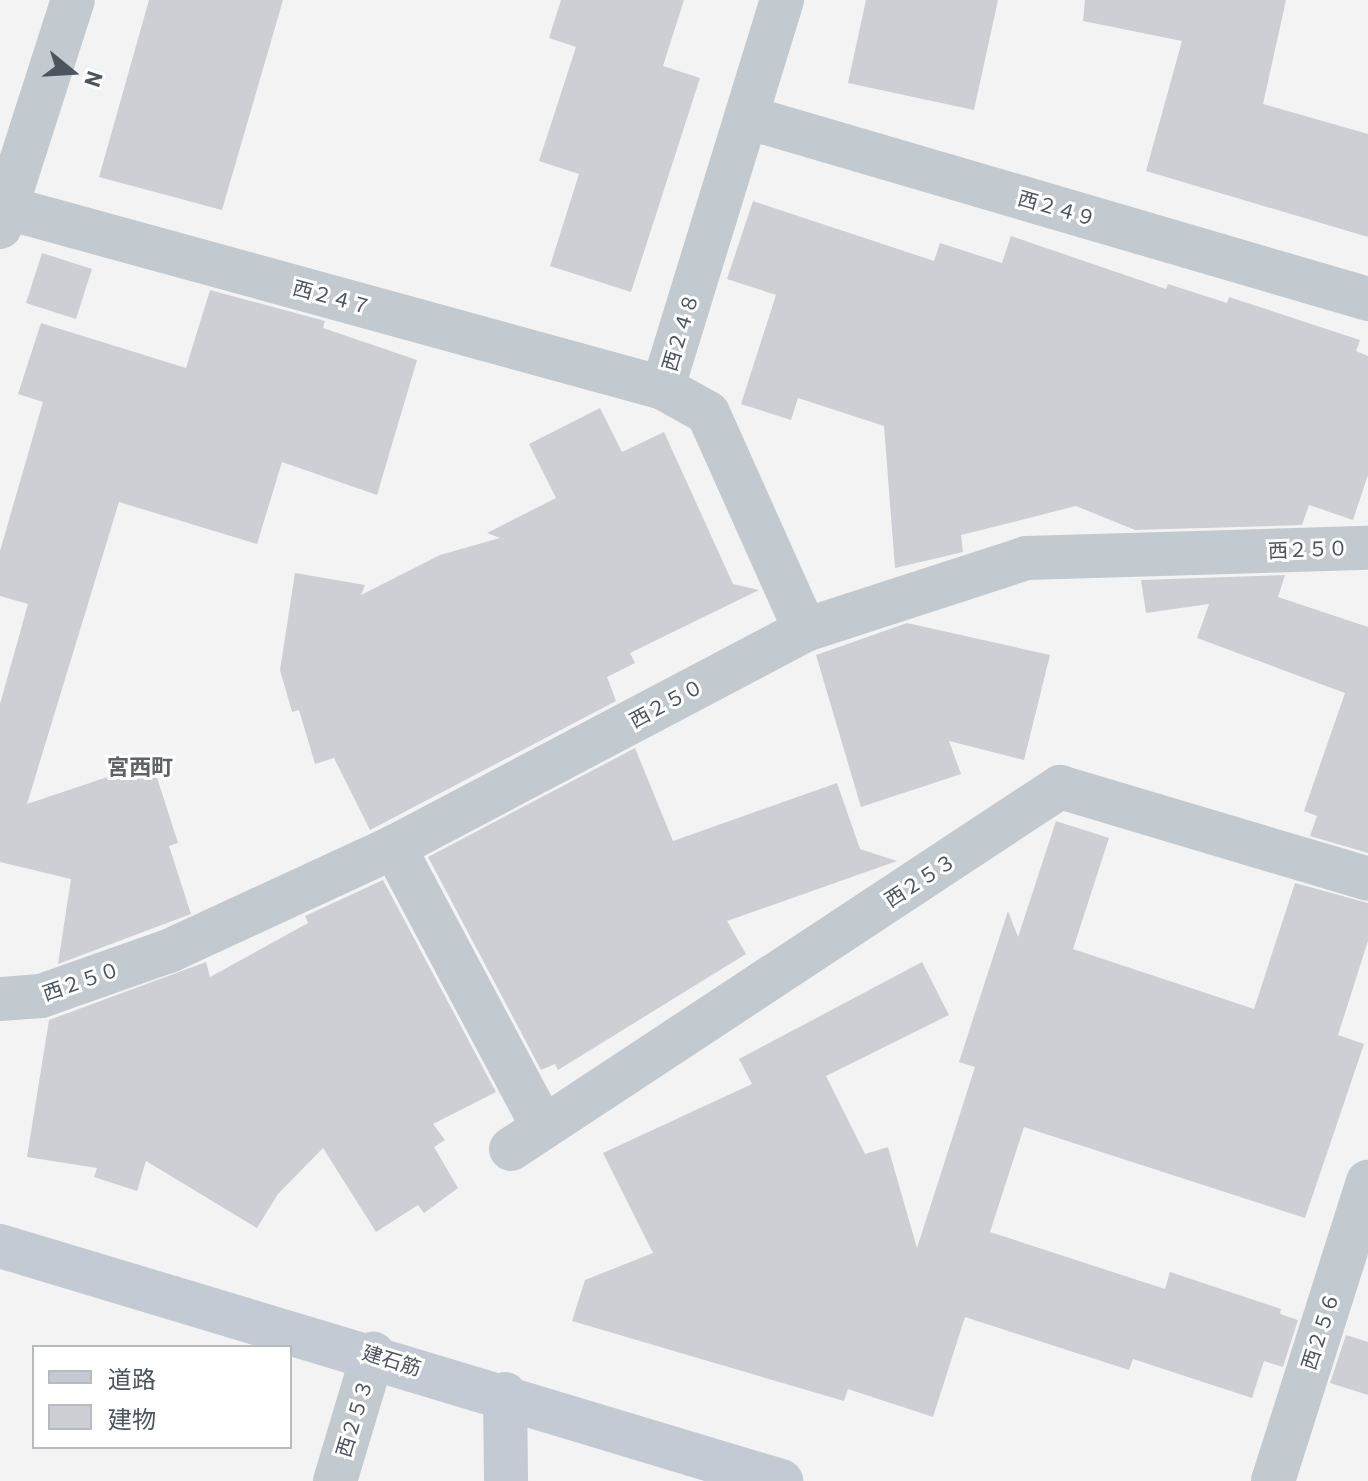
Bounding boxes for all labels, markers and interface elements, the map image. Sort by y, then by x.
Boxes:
north arrow [32,32,112,112]
text: N [80,68,109,90]
street label: 西２４９ [1015,185,1099,231]
street label: 西２４７ [290,275,374,319]
street label: 西２４８ [657,290,703,374]
street label: 西２５０ [1268,536,1348,562]
street label: 西２５０ [625,674,707,732]
district label: 宮西町 [107,754,173,780]
street label: 西２５３ [880,848,960,912]
street label: 西２５０ [39,957,123,1005]
street label: 西２５６ [1296,1289,1344,1373]
street label: 建石筋 [360,1340,424,1380]
legend [32,1345,292,1449]
text: 道路 [108,1364,156,1393]
street label: 西２５３ [331,1376,377,1460]
text: 建物 [108,1404,156,1433]

